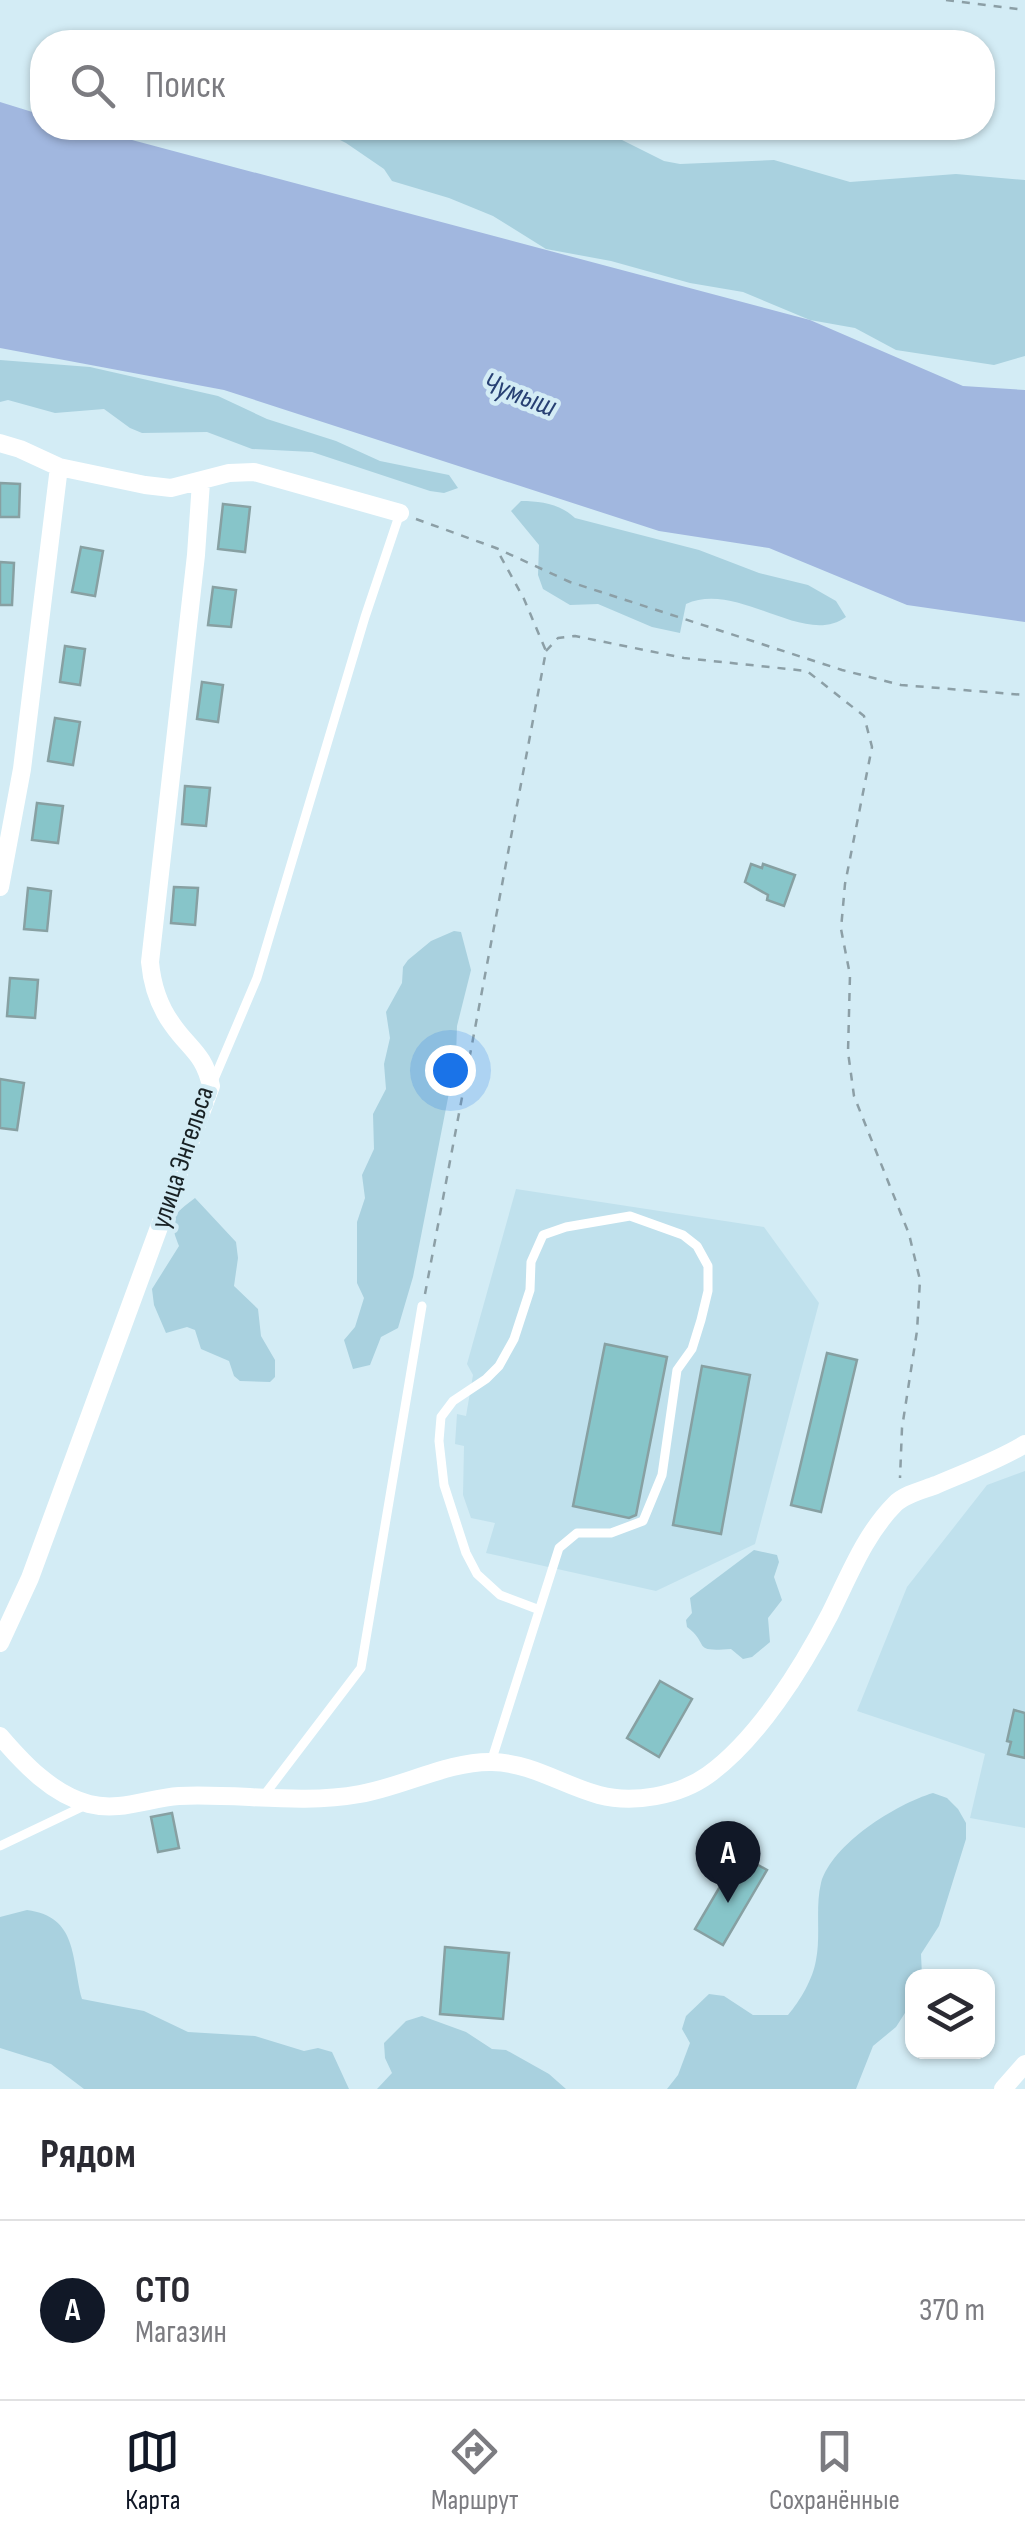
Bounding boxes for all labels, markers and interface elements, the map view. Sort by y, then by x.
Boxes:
search box [30,30,995,140]
icon: search [65,58,120,113]
text: Поиск [145,63,225,108]
water label: Чумыш [478,365,562,425]
your location [425,1045,476,1096]
street label: улица Энгельса [144,1082,221,1233]
pin: A [696,1820,760,1903]
map controls [905,1969,995,2059]
button: layers [905,1969,995,2059]
text: Рядом [40,2129,136,2180]
text: СТО [135,2268,190,2313]
text: A [65,2291,80,2330]
text: 370 m [919,2291,985,2330]
text: Магазин [135,2313,227,2352]
tab: Карта [125,2424,180,2517]
tab: Маршрут [431,2424,519,2517]
tab: Сохранённые [769,2424,900,2517]

